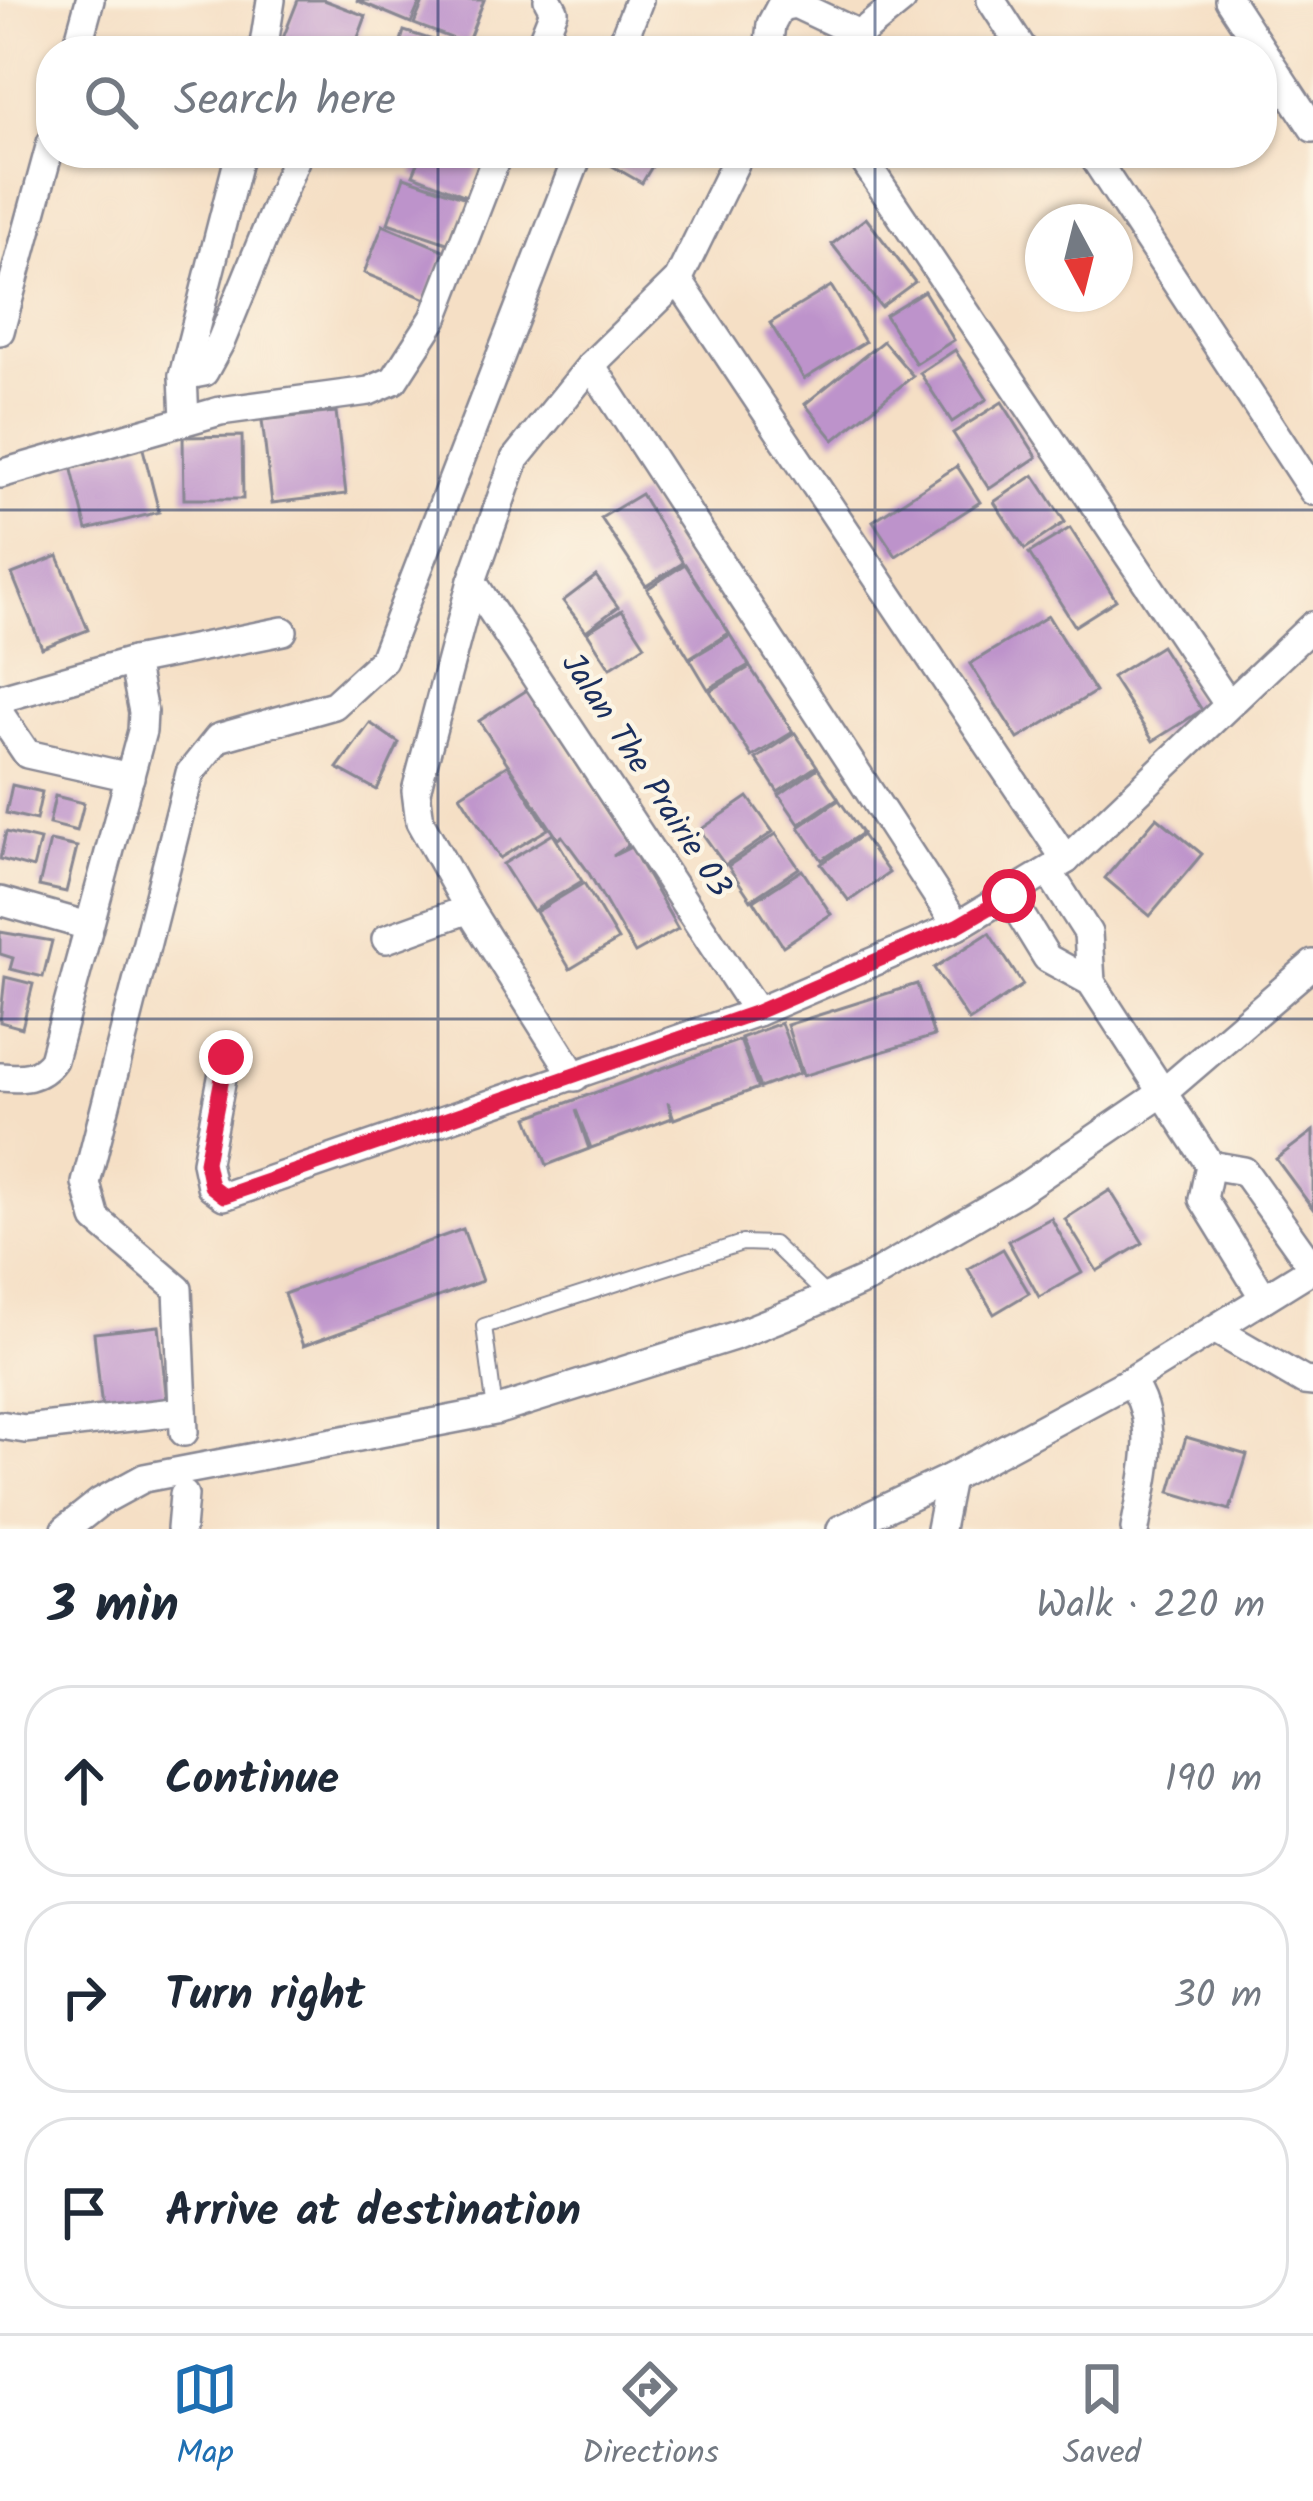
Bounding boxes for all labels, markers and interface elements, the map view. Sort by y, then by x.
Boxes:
search box [36,36,1277,168]
text: Search here [174,66,396,138]
icon: search [78,69,144,135]
north arrow [1025,204,1133,312]
street label: Jalan The Prairie 03 [546,643,744,909]
route start [982,869,1036,923]
route end [199,1030,253,1084]
text: 3 min [48,1567,179,1648]
text: Walk · 220 m [1036,1576,1265,1638]
text: Continue [165,1745,339,1817]
icon: ahead [51,1748,117,1814]
text: 190 m [1165,1750,1262,1812]
text: Turn right [165,1961,365,2033]
icon: right [51,1964,117,2030]
text: 30 m [1174,1966,1262,2028]
text: Arrive at destination [165,2177,581,2249]
icon: arrive [51,2180,117,2246]
tab: Map [172,2356,238,2481]
tab: Directions [582,2356,719,2481]
tab: Saved [1063,2356,1141,2481]

